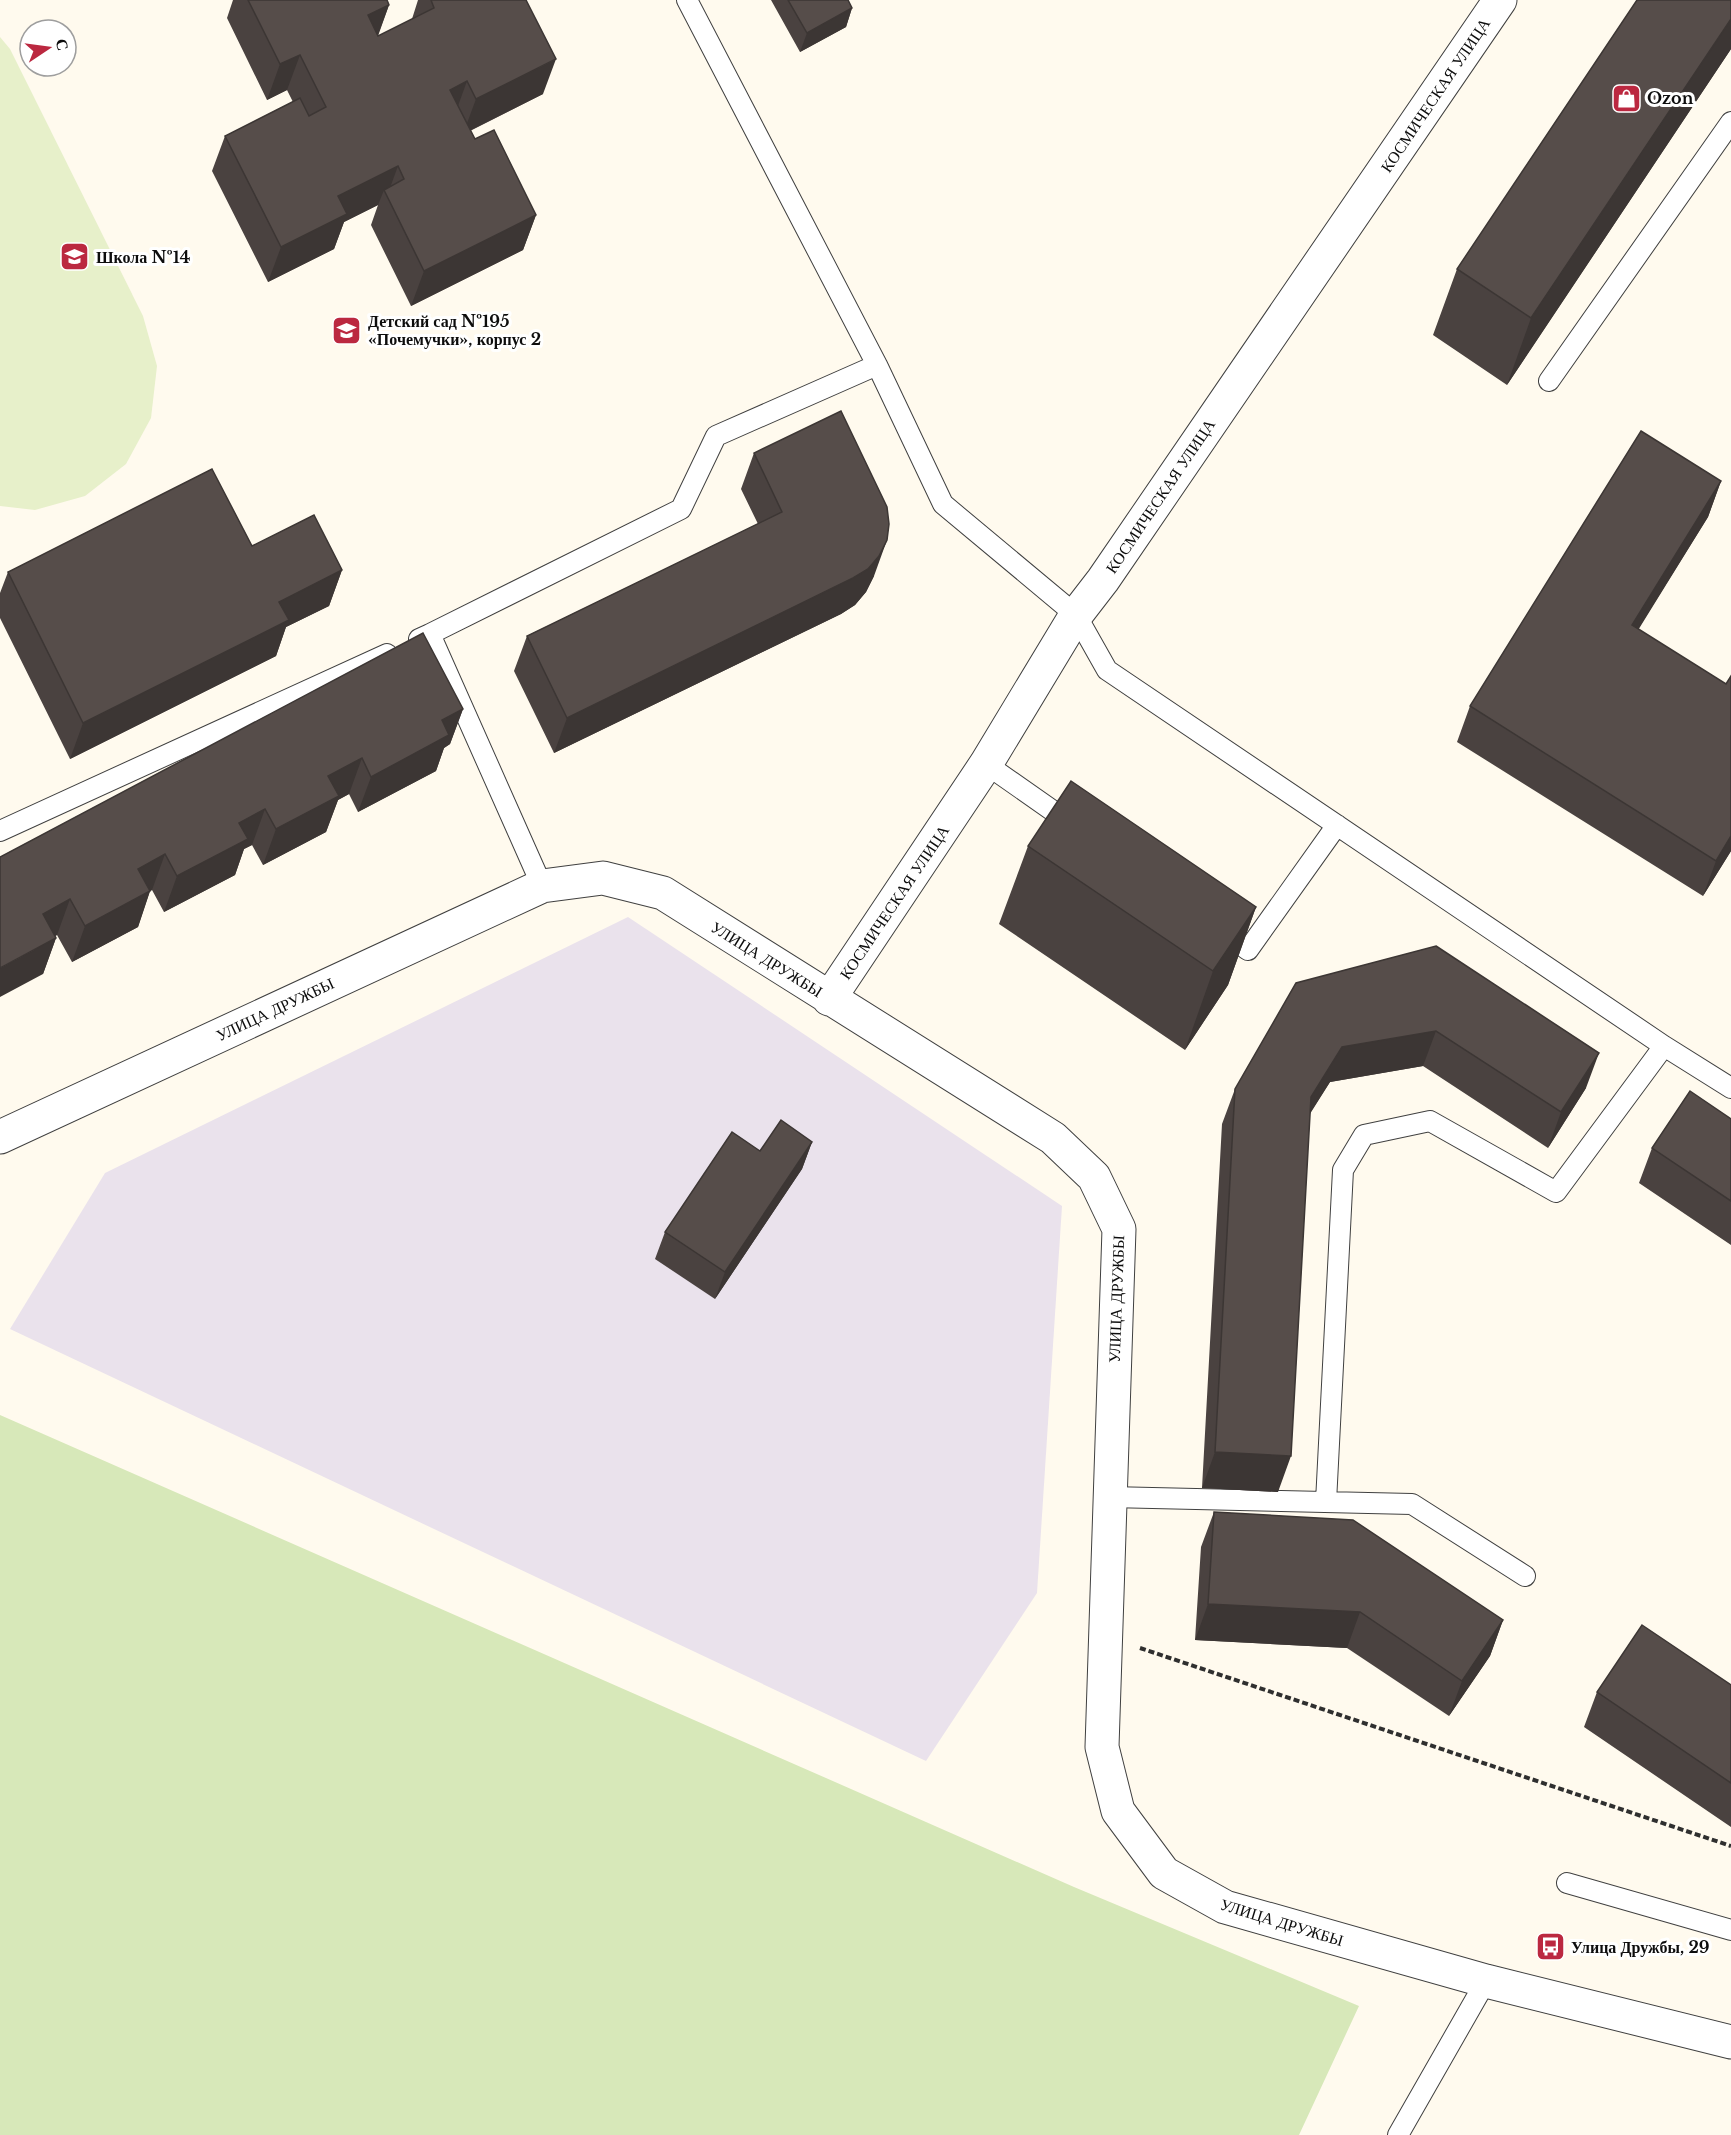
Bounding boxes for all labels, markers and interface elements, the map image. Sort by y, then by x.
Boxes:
street label: КОСМИЧЕСКАЯ УЛИЦА [1376,14,1494,176]
north arrow [18,18,78,78]
text: С [52,37,74,53]
shop icon: Ozon [1610,82,1642,114]
place label: Ozon [1647,88,1694,108]
school or university icon: Школа №14 [59,241,91,273]
place label: Школа №14 [96,247,190,267]
place label: Детский сад №195 «Почемучки», корпус 2 [368,311,541,349]
school or university icon: Детский сад №195 «Почемучки», корпус 2 [331,314,363,346]
street label: КОСМИЧЕСКАЯ УЛИЦА [1101,415,1219,577]
street label: КОСМИЧЕСКАЯ УЛИЦА [835,821,953,983]
street label: УЛИЦА ДРУЖБЫ [707,917,827,1001]
street label: УЛИЦА ДРУЖБЫ [213,973,337,1045]
street label: УЛИЦА ДРУЖБЫ [1104,1235,1128,1363]
street label: УЛИЦА ДРУЖБЫ [1218,1894,1346,1950]
bus stop icon: Улица Дружбы, 29 [1534,1931,1566,1963]
place label: Улица Дружбы, 29 [1571,1937,1710,1957]

